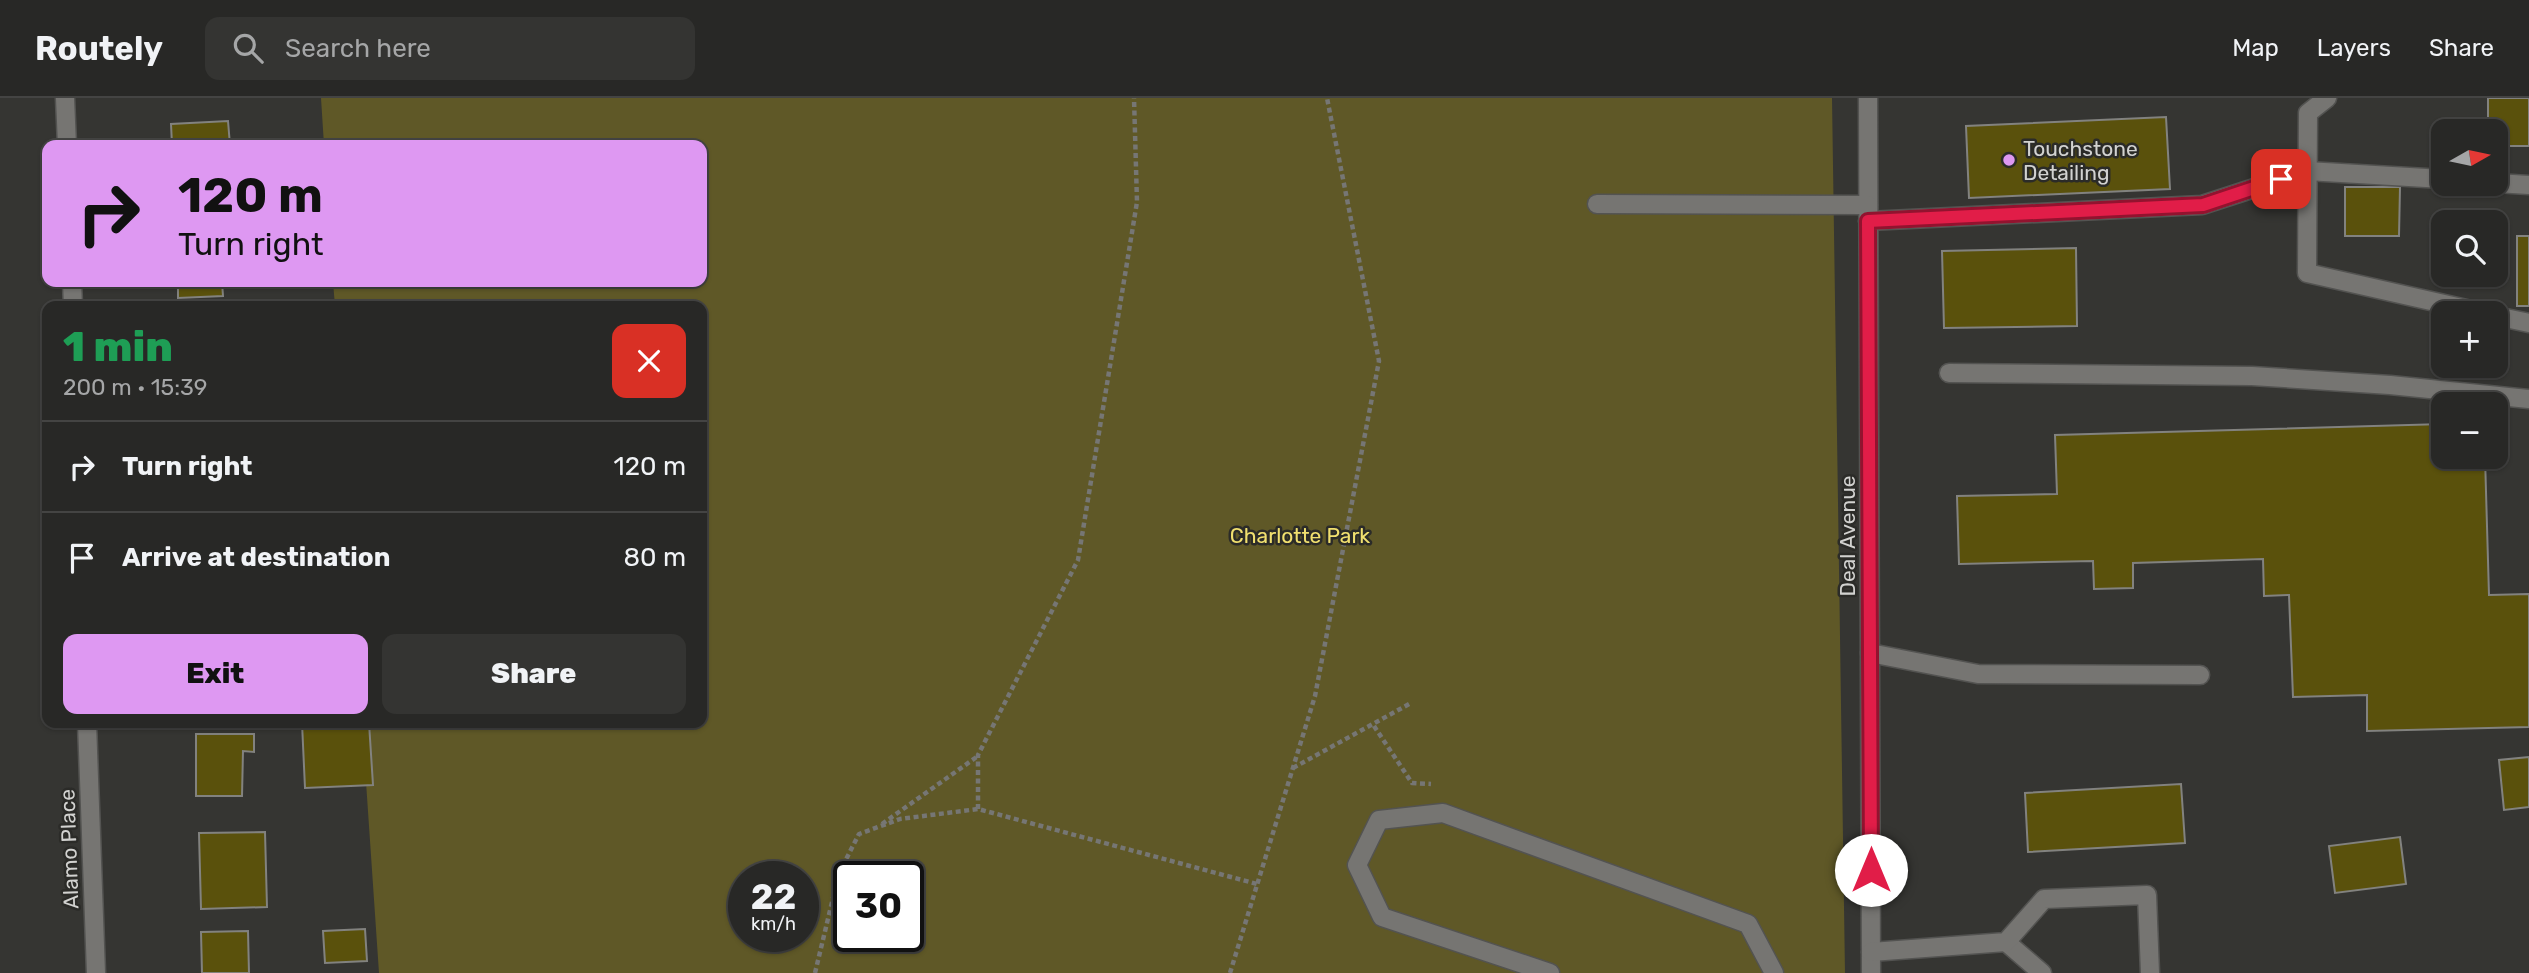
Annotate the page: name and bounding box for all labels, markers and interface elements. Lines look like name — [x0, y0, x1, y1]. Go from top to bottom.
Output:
search box — [205, 17, 695, 80]
text: Routely — [35, 29, 163, 68]
icon: search — [229, 29, 267, 67]
text: Search here — [285, 33, 431, 64]
text: Map — [2232, 34, 2279, 62]
text: Layers — [2317, 34, 2391, 62]
text: Share — [2429, 34, 2494, 62]
north arrow — [2431, 119, 2508, 196]
map controls — [2431, 119, 2508, 469]
place label: Touchstone Detailing — [2023, 136, 2138, 185]
pin — [2251, 149, 2311, 209]
marker: Touchstone Detailing — [2001, 152, 2017, 168]
icon: arrive — [2262, 160, 2300, 198]
text: 120 m — [178, 166, 323, 224]
icon: right — [63, 168, 154, 259]
button: search — [2431, 210, 2508, 287]
text: Turn right — [178, 225, 323, 263]
button: + — [2431, 301, 2508, 378]
text: 1 min — [63, 322, 173, 372]
button: close — [612, 324, 686, 398]
text: 200 m · 15:39 — [63, 373, 208, 401]
button: − — [2431, 392, 2508, 469]
icon: right — [63, 448, 101, 486]
text: Turn right — [122, 451, 252, 482]
text: 120 m — [614, 451, 686, 482]
street label: Deal Avenue — [1835, 475, 1860, 597]
park label: Charlotte Park — [1230, 523, 1370, 548]
icon: arrive — [63, 539, 101, 577]
text: Arrive at destination — [122, 542, 390, 573]
text: 80 m — [623, 542, 686, 573]
button: Exit — [63, 634, 368, 714]
button: Share — [382, 634, 686, 714]
street label: Alamo Place — [54, 789, 84, 909]
position arrow — [1834, 833, 1908, 907]
speed limit sign: 30 — [833, 861, 924, 952]
text: 22 — [751, 876, 796, 918]
text: km/h — [751, 913, 796, 935]

